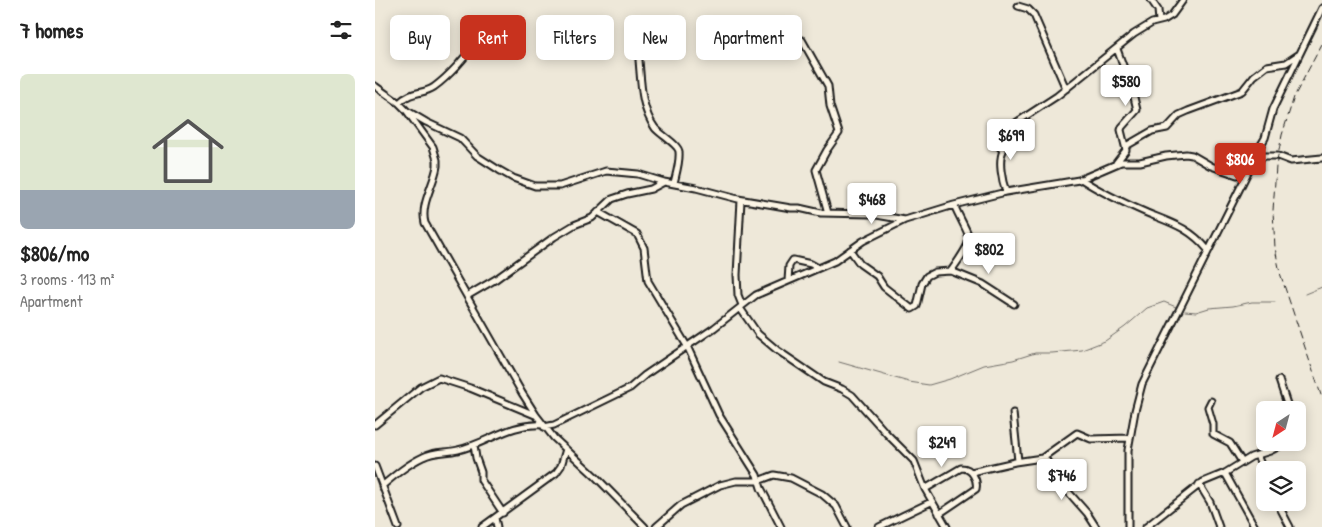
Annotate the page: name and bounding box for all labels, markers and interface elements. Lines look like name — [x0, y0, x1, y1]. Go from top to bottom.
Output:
chip: Buy — [390, 15, 450, 60]
chip: Rent — [460, 15, 526, 60]
chip: Filters — [536, 15, 614, 60]
chip: New — [624, 15, 686, 60]
chip: Apartment — [696, 15, 802, 60]
text: 7 homes — [20, 16, 83, 45]
icon: filters — [327, 16, 355, 44]
pin: $580 — [1096, 64, 1156, 107]
text: $580 — [1112, 70, 1140, 92]
icon: home — [143, 106, 233, 196]
pin: $699 — [981, 119, 1041, 161]
text: $699 — [998, 124, 1024, 146]
pin: $806 — [1210, 142, 1270, 185]
text: $806 — [1226, 148, 1254, 170]
pin: $468 — [842, 182, 902, 225]
text: $468 — [858, 188, 886, 210]
pin: $802 — [959, 232, 1019, 275]
text: $802 — [974, 238, 1004, 260]
text: $806/mo — [20, 239, 89, 268]
text: 3 rooms · 113 m² — [20, 268, 115, 290]
text: Apartment — [20, 290, 83, 312]
north arrow — [1256, 401, 1306, 451]
map controls — [1256, 401, 1306, 511]
pin: $249 — [912, 426, 972, 468]
text: $249 — [928, 431, 956, 453]
pin: $746 — [1032, 458, 1092, 501]
button: layers — [1256, 461, 1306, 511]
text: $746 — [1048, 464, 1076, 486]

